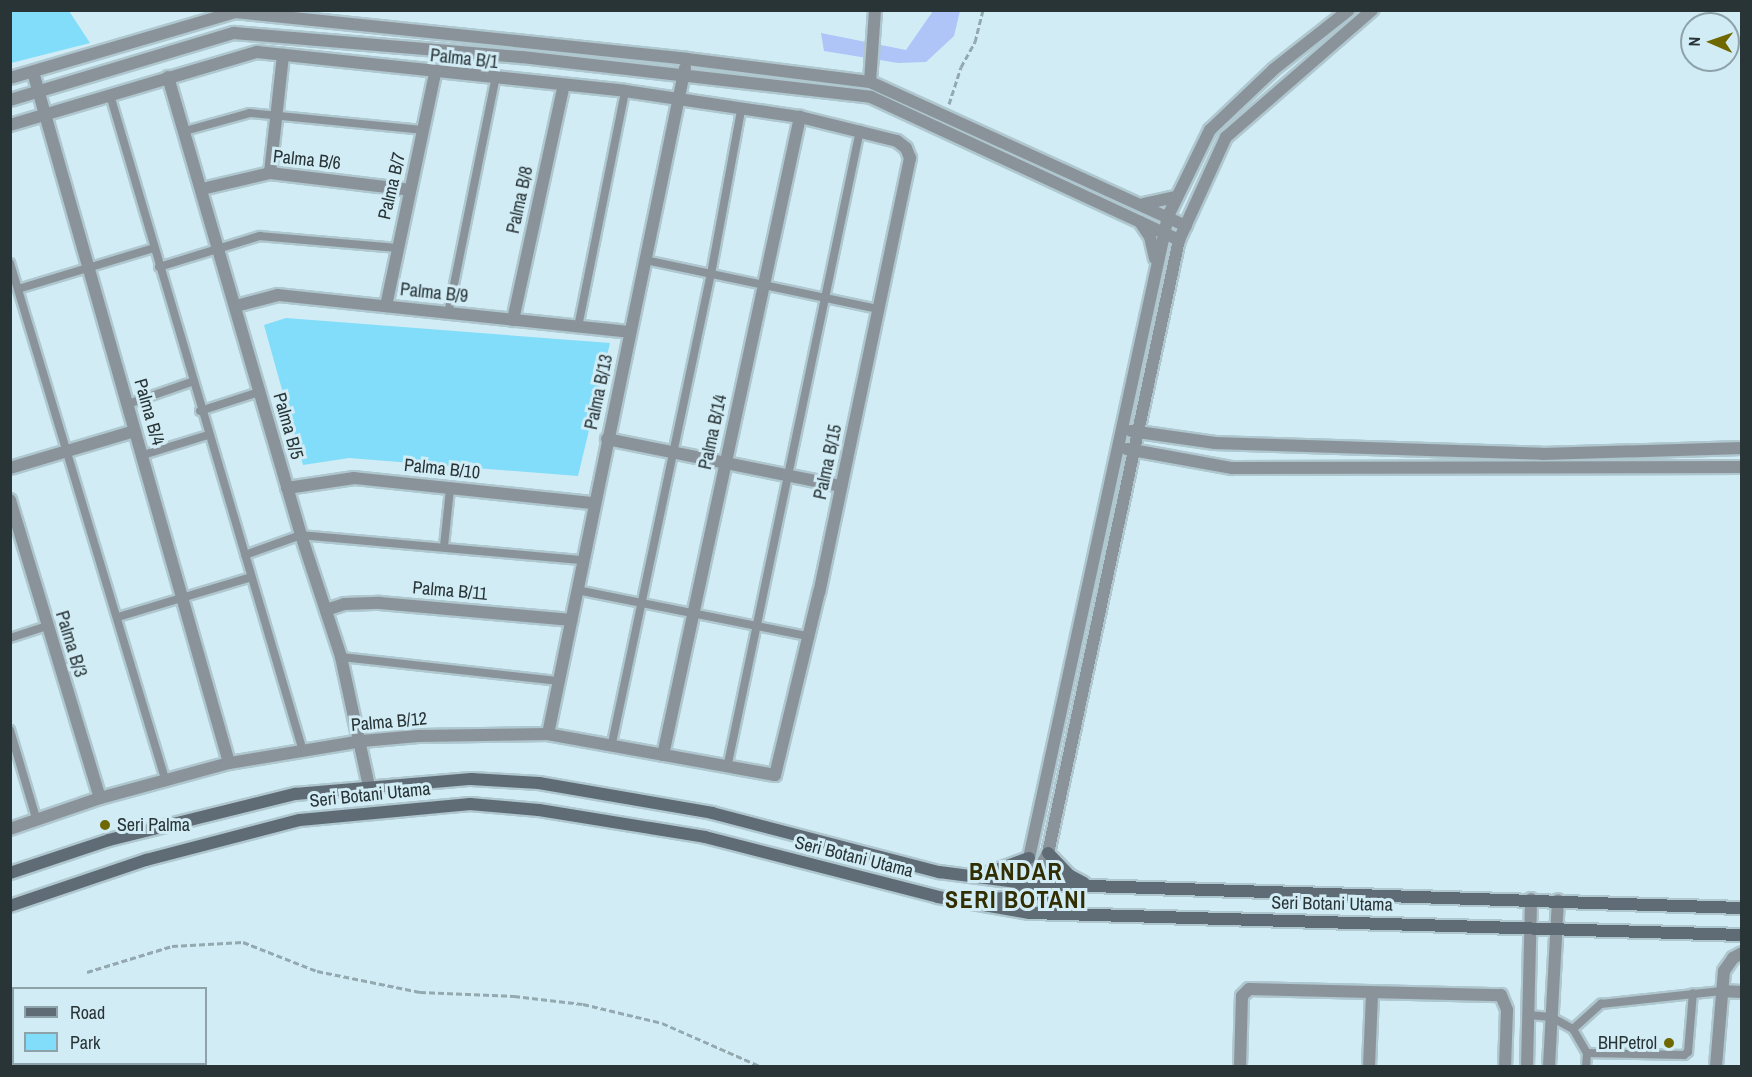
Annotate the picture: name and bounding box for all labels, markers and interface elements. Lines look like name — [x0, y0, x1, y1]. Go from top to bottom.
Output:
north arrow — [1680, 12, 1740, 72]
text: N — [1683, 36, 1705, 47]
street label: Palma B/1 — [429, 45, 499, 73]
street label: Palma B/6 — [272, 146, 342, 174]
street label: Palma B/7 — [374, 150, 410, 222]
street label: Palma B/8 — [502, 164, 538, 236]
street label: Palma B/9 — [399, 279, 469, 307]
street label: Palma B/13 — [581, 352, 617, 432]
street label: Palma B/4 — [129, 376, 169, 448]
street label: Palma B/5 — [268, 390, 308, 462]
street label: Palma B/14 — [695, 392, 731, 472]
street label: Palma B/15 — [810, 422, 846, 502]
street label: Palma B/10 — [403, 454, 481, 484]
street label: Palma B/11 — [412, 577, 488, 605]
street label: Palma B/3 — [51, 608, 91, 680]
street label: Palma B/12 — [350, 708, 428, 736]
street label: Seri Botani Utama — [308, 778, 432, 812]
place label: Seri Palma — [117, 814, 190, 836]
marker: Seri Palma — [98, 818, 112, 832]
street label: Seri Botani Utama — [792, 832, 916, 882]
district label: BANDAR SERI BOTANI — [945, 858, 1087, 914]
street label: Seri Botani Utama — [1271, 892, 1393, 916]
legend — [12, 987, 207, 1065]
text: Road — [70, 1000, 105, 1025]
text: Park — [70, 1030, 100, 1055]
place label: BHPetrol — [1598, 1032, 1657, 1054]
marker: BHPetrol — [1662, 1036, 1676, 1050]

